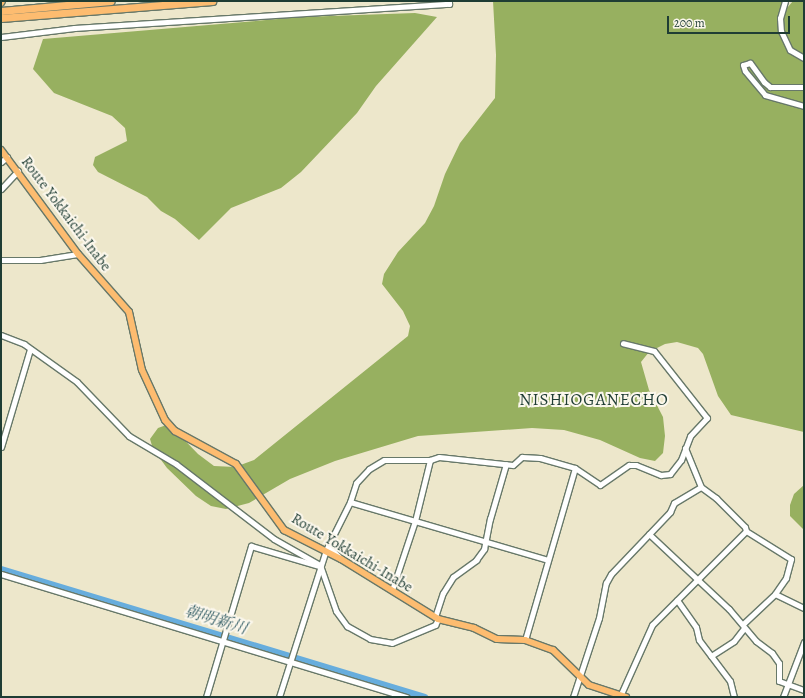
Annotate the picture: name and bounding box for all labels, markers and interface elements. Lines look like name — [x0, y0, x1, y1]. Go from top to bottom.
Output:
scale bar — [669, 8, 792, 34]
text: 200 m — [674, 15, 705, 31]
street label: Route Yokkaichi-Inabe — [17, 153, 115, 275]
district label: NISHIOGANECHO — [519, 390, 669, 410]
street label: Route Yokkaichi-Inabe — [288, 510, 416, 596]
water label: 朝明新川 — [183, 601, 249, 639]

